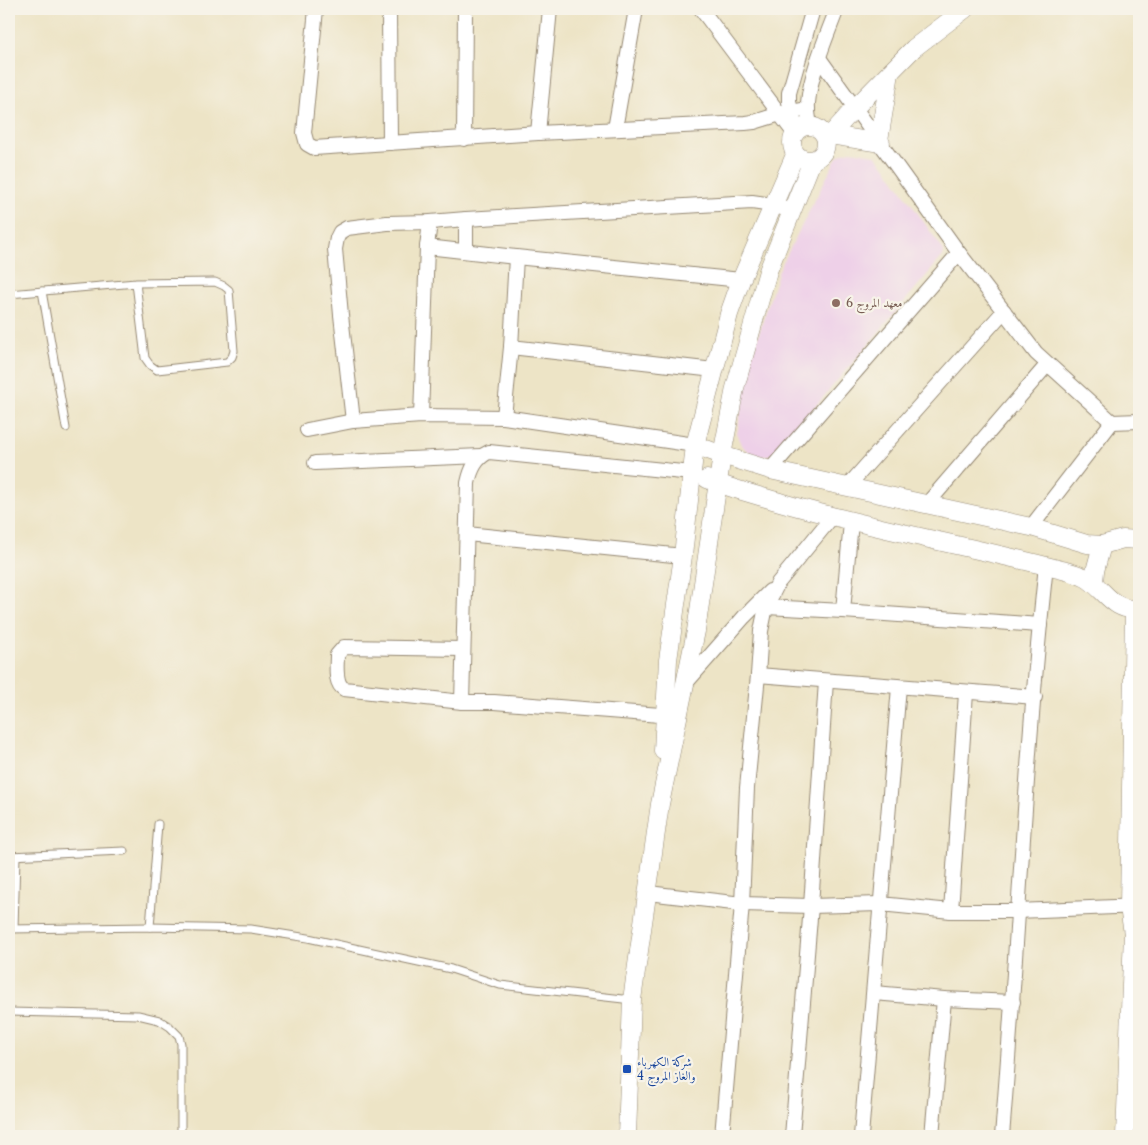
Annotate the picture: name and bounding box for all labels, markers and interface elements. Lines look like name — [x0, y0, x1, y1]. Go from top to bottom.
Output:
place label: معهد المروج 6 — [846, 295, 903, 314]
marker: معهد المروج 6 — [830, 297, 842, 309]
place label: شركة الكهرباء والغاز المروج 4 — [637, 1054, 696, 1087]
marker: شركة الكهرباء والغاز المروج 4 — [621, 1063, 633, 1075]

